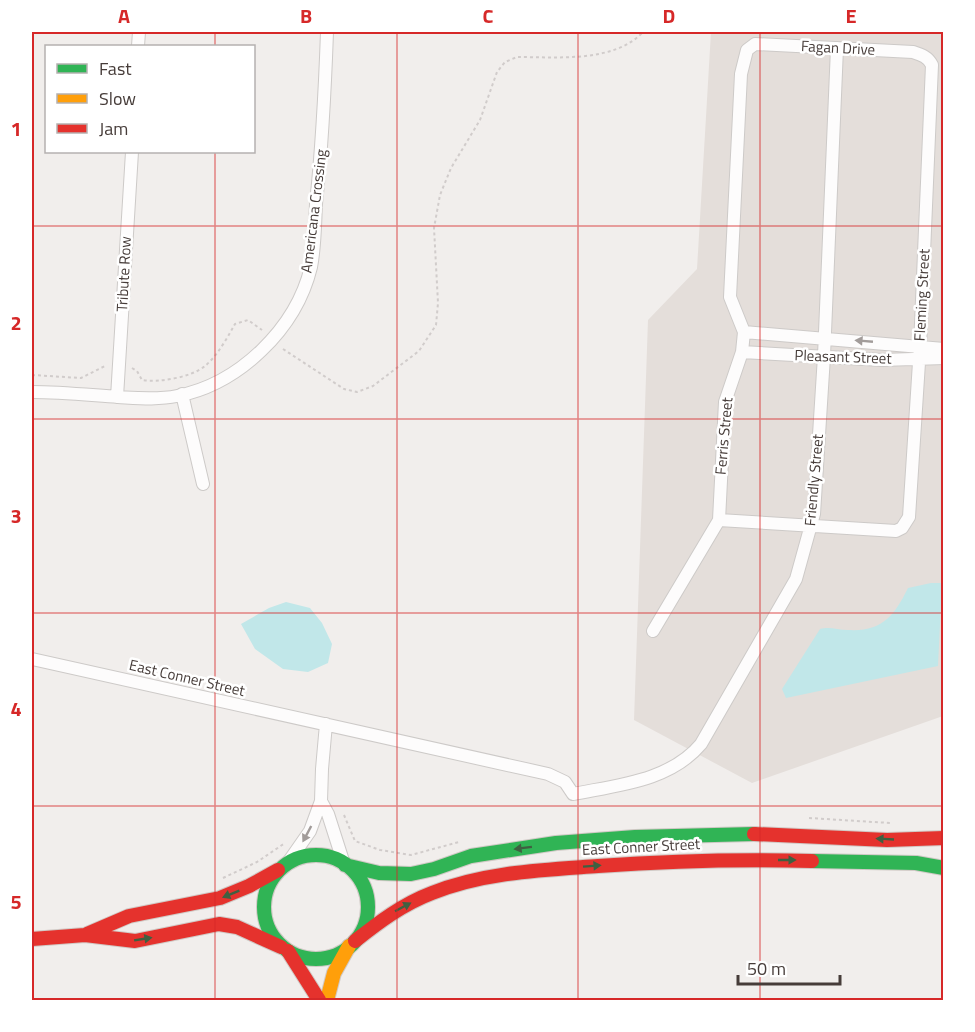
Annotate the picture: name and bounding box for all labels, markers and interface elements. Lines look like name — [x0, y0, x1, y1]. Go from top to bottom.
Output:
text: A — [118, 0, 130, 31]
text: B — [300, 0, 312, 31]
text: C — [483, 0, 494, 31]
text: D — [663, 0, 675, 31]
text: E — [845, 0, 857, 31]
street label: Fagan Drive — [800, 34, 876, 61]
legend — [45, 45, 255, 153]
text: Fast — [99, 55, 132, 82]
text: Slow — [99, 85, 136, 112]
text: 1 — [10, 113, 22, 144]
text: Jam — [99, 115, 128, 142]
street label: Americana Crossing — [295, 147, 333, 274]
street label: Tribute Row — [110, 236, 137, 312]
street label: Fleming Street — [908, 247, 935, 342]
text: 2 — [10, 307, 22, 338]
one-way arrow — [855, 337, 874, 346]
street label: Pleasant Street — [794, 343, 893, 370]
street label: Ferris Street — [709, 395, 738, 476]
street label: Friendly Street — [798, 432, 829, 527]
text: 3 — [10, 500, 22, 531]
street label: East Conner Street — [127, 653, 248, 702]
text: 4 — [10, 693, 22, 724]
one-way arrow — [302, 826, 312, 843]
street label: East Conner Street — [581, 832, 701, 861]
one-way arrow — [876, 834, 895, 844]
one-way arrow — [513, 843, 532, 853]
one-way arrow — [777, 855, 796, 865]
one-way arrow — [582, 861, 601, 871]
text: 5 — [10, 886, 22, 917]
one-way arrow — [222, 889, 240, 899]
one-way arrow — [395, 902, 412, 912]
one-way arrow — [134, 934, 153, 943]
scale bar — [738, 948, 840, 986]
text: 50 m — [747, 955, 786, 982]

